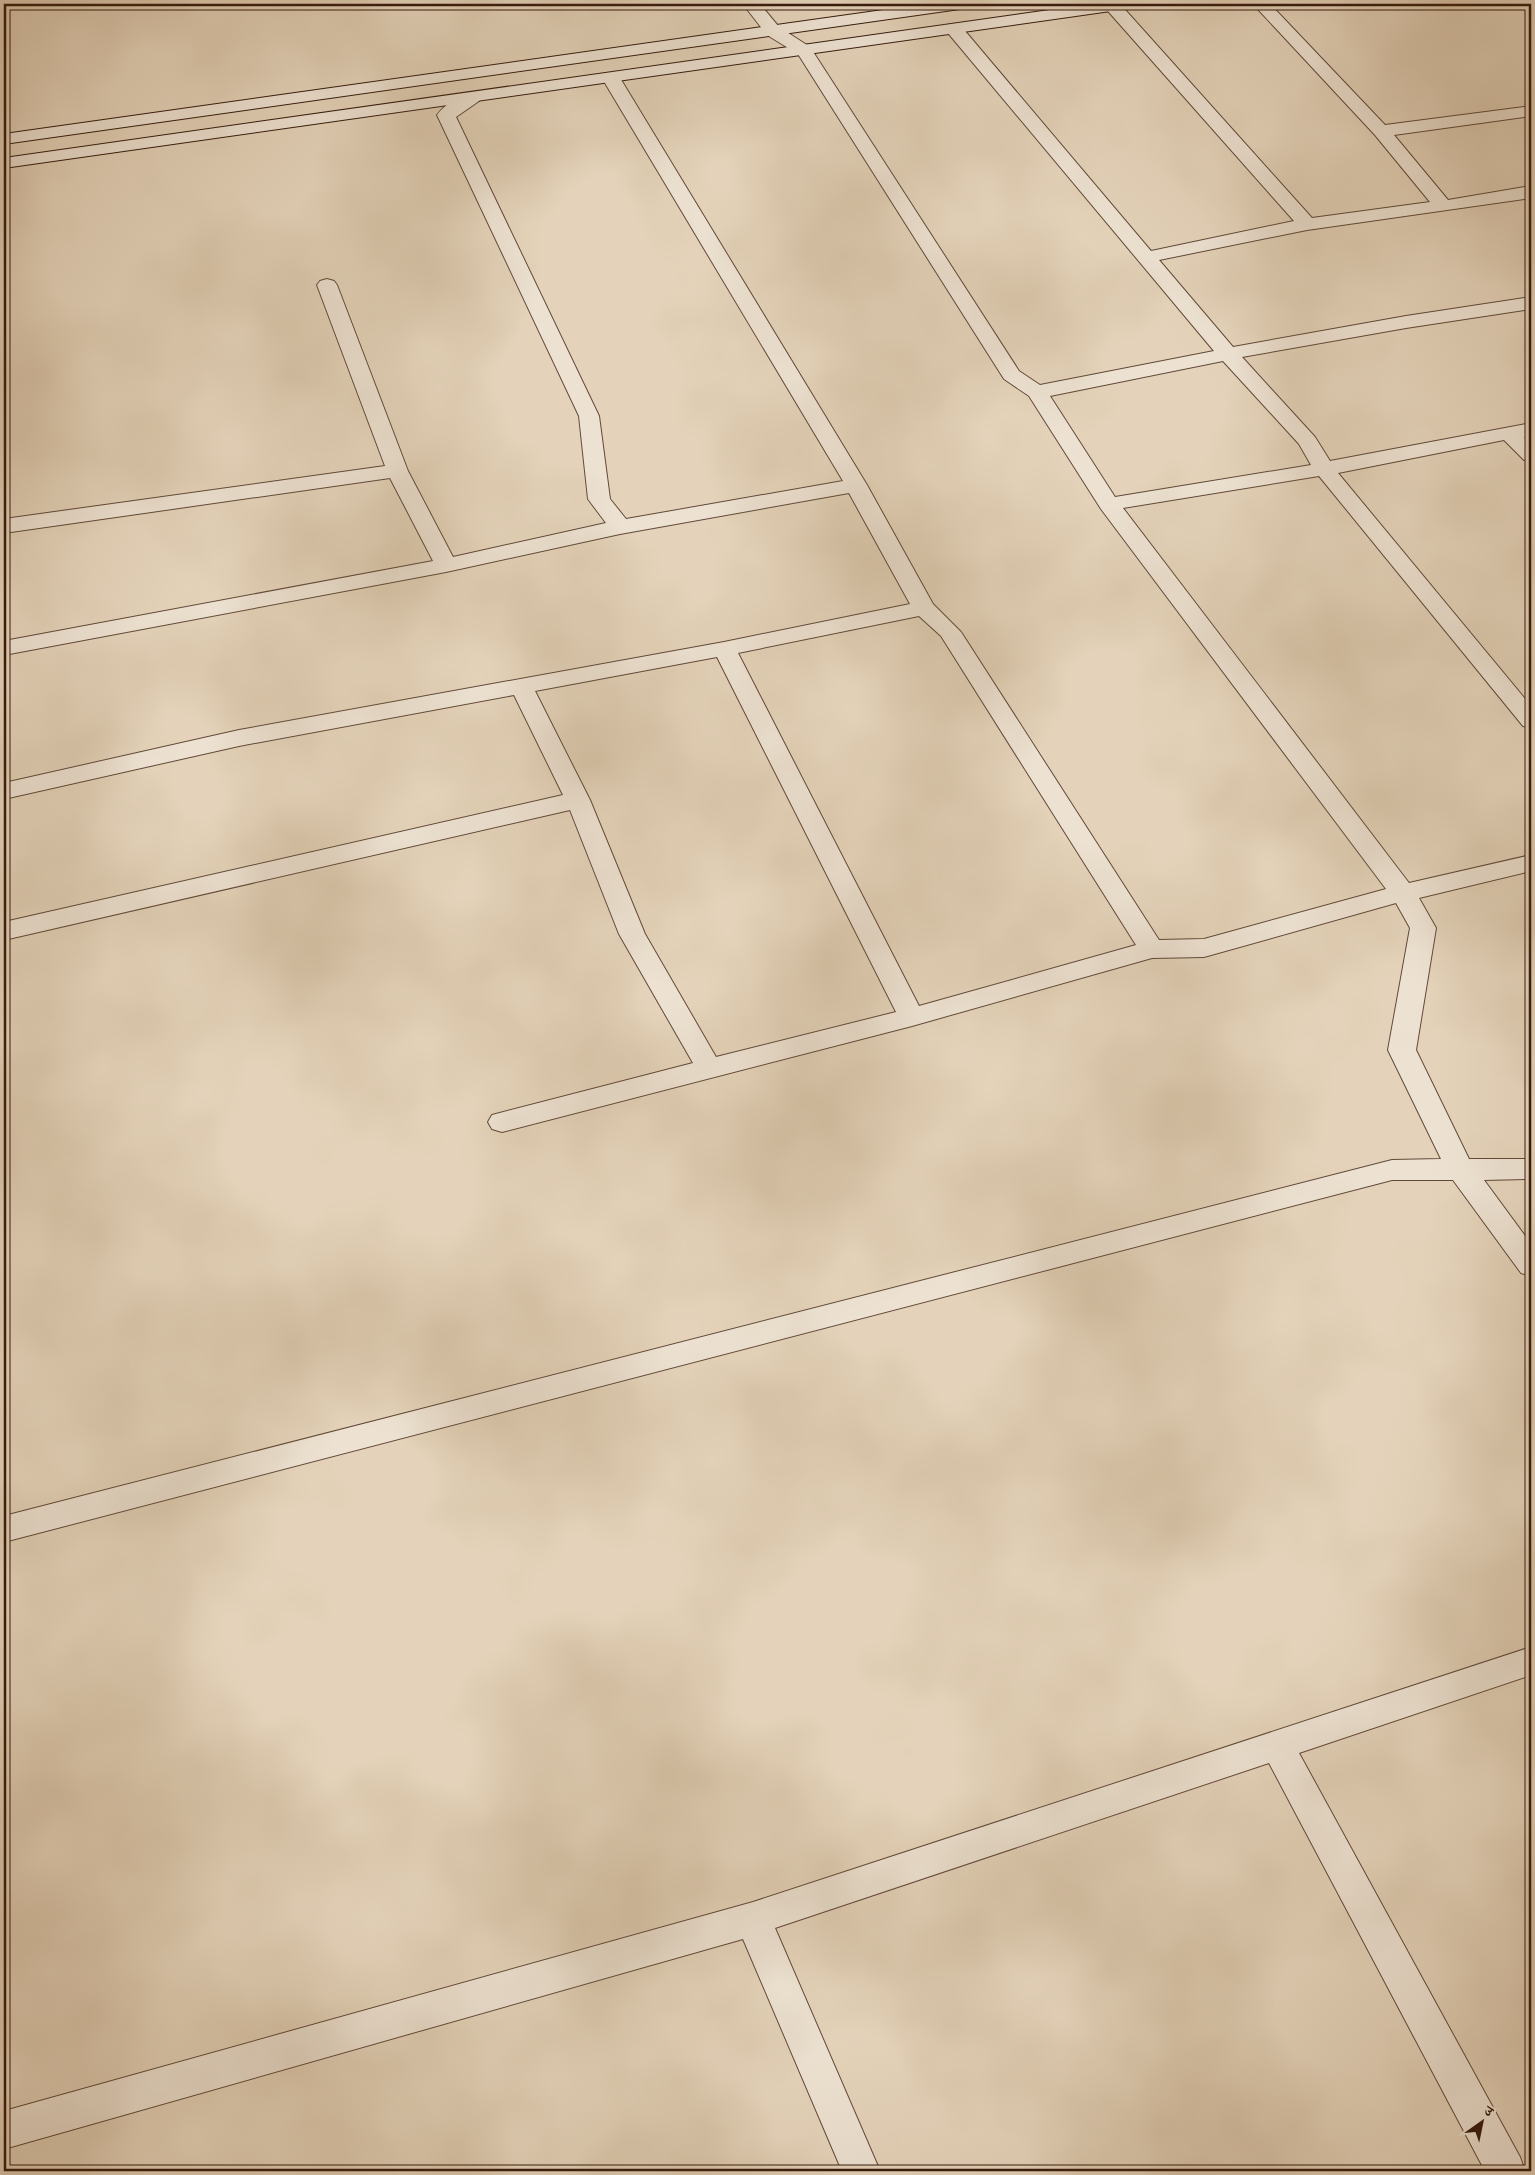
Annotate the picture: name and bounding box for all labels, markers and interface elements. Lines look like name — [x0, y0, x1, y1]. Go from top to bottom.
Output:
north arrow — [1458, 2098, 1508, 2148]
text: उ — [1480, 2101, 1498, 2122]

